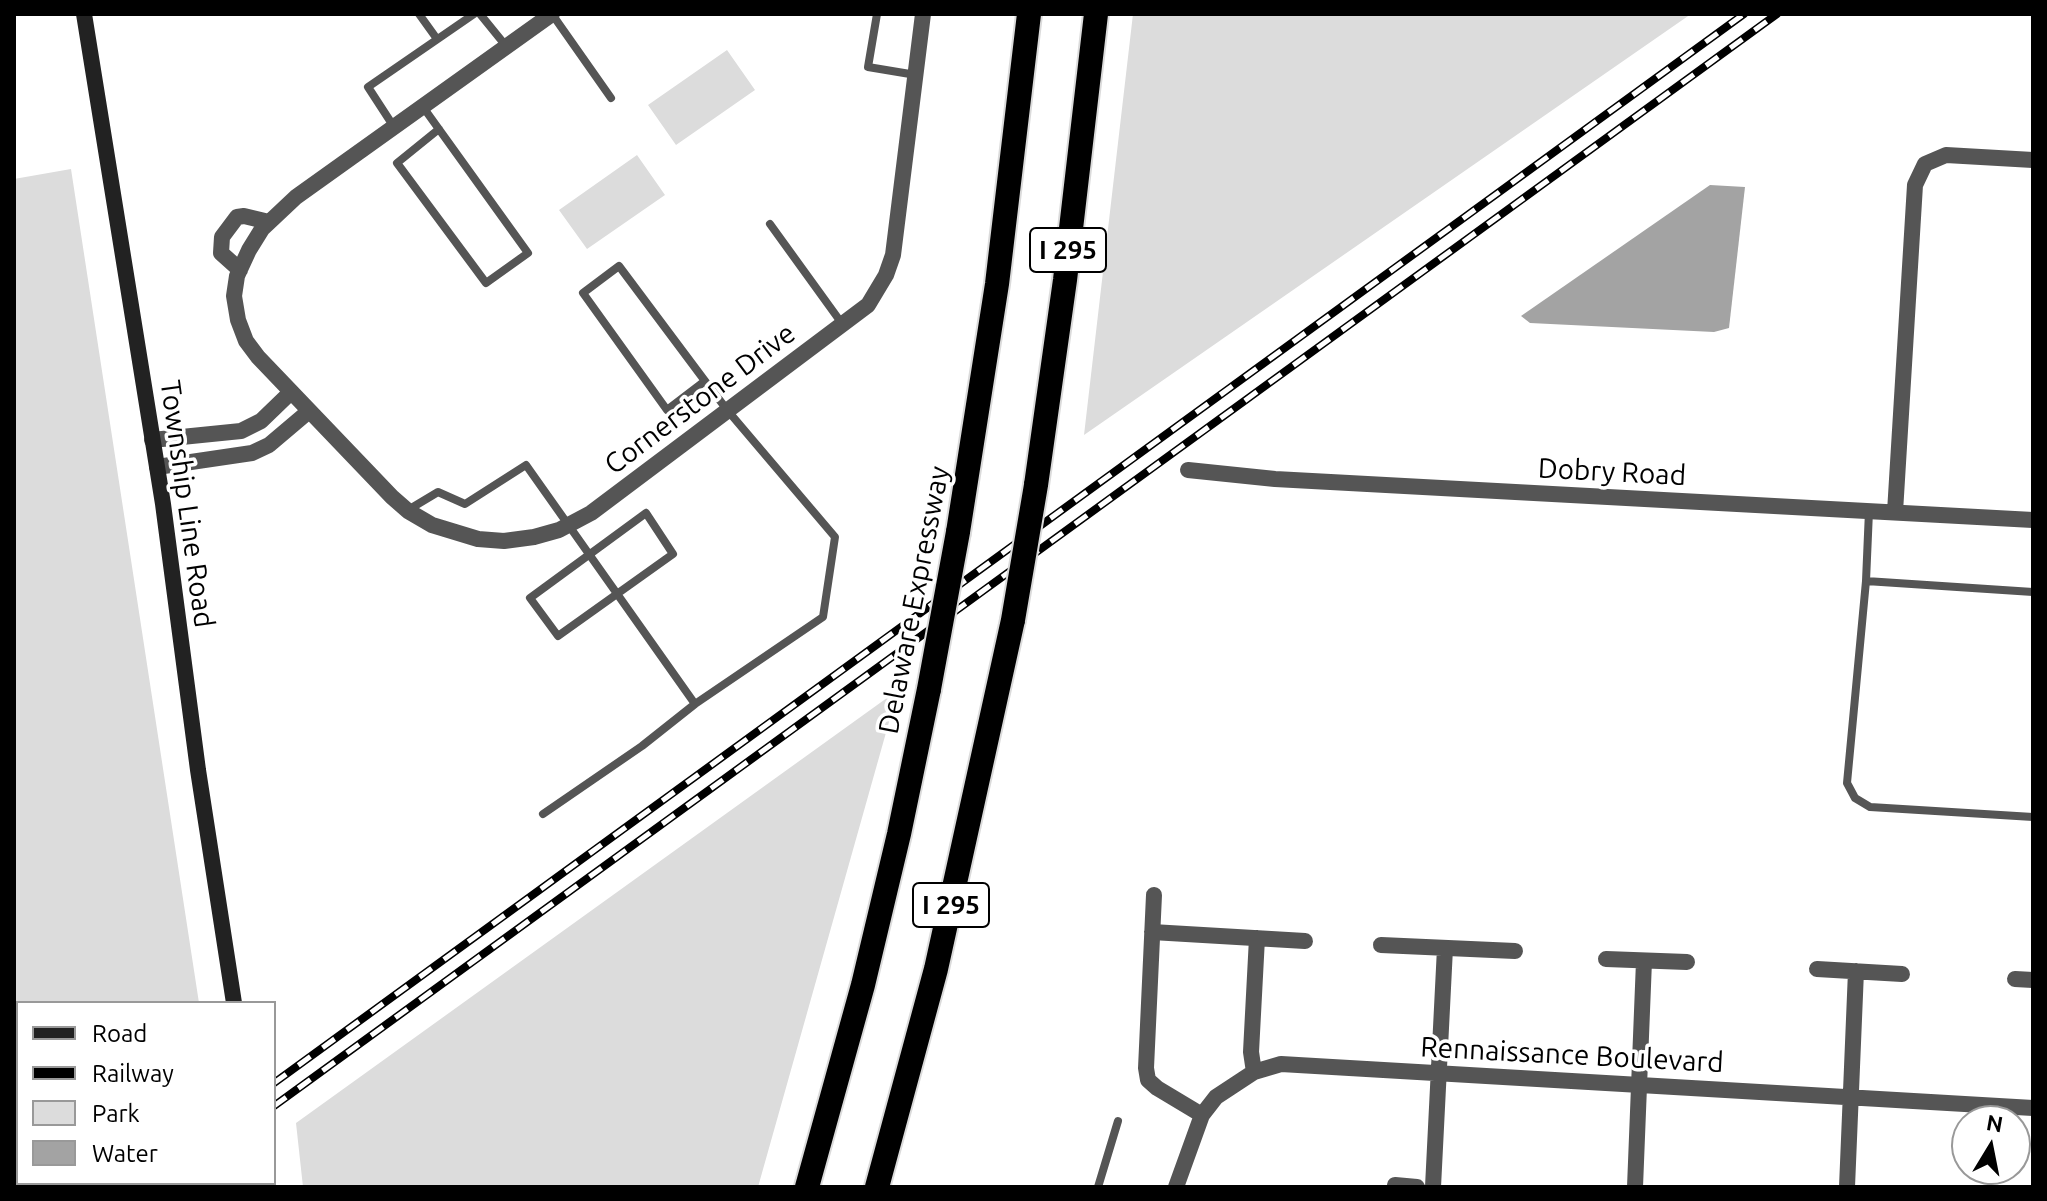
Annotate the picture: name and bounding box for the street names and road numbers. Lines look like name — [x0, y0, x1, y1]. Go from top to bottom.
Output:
road number: I 295 — [1030, 228, 1106, 272]
street label: Cornerstone Drive — [598, 316, 802, 482]
street label: Township Line Road — [153, 378, 221, 630]
street label: Dobry Road — [1537, 451, 1687, 493]
street label: Delaware Expressway — [872, 463, 956, 737]
road number: I 295 — [913, 883, 989, 927]
street label: Rennaissance Boulevard — [1420, 1030, 1724, 1080]

